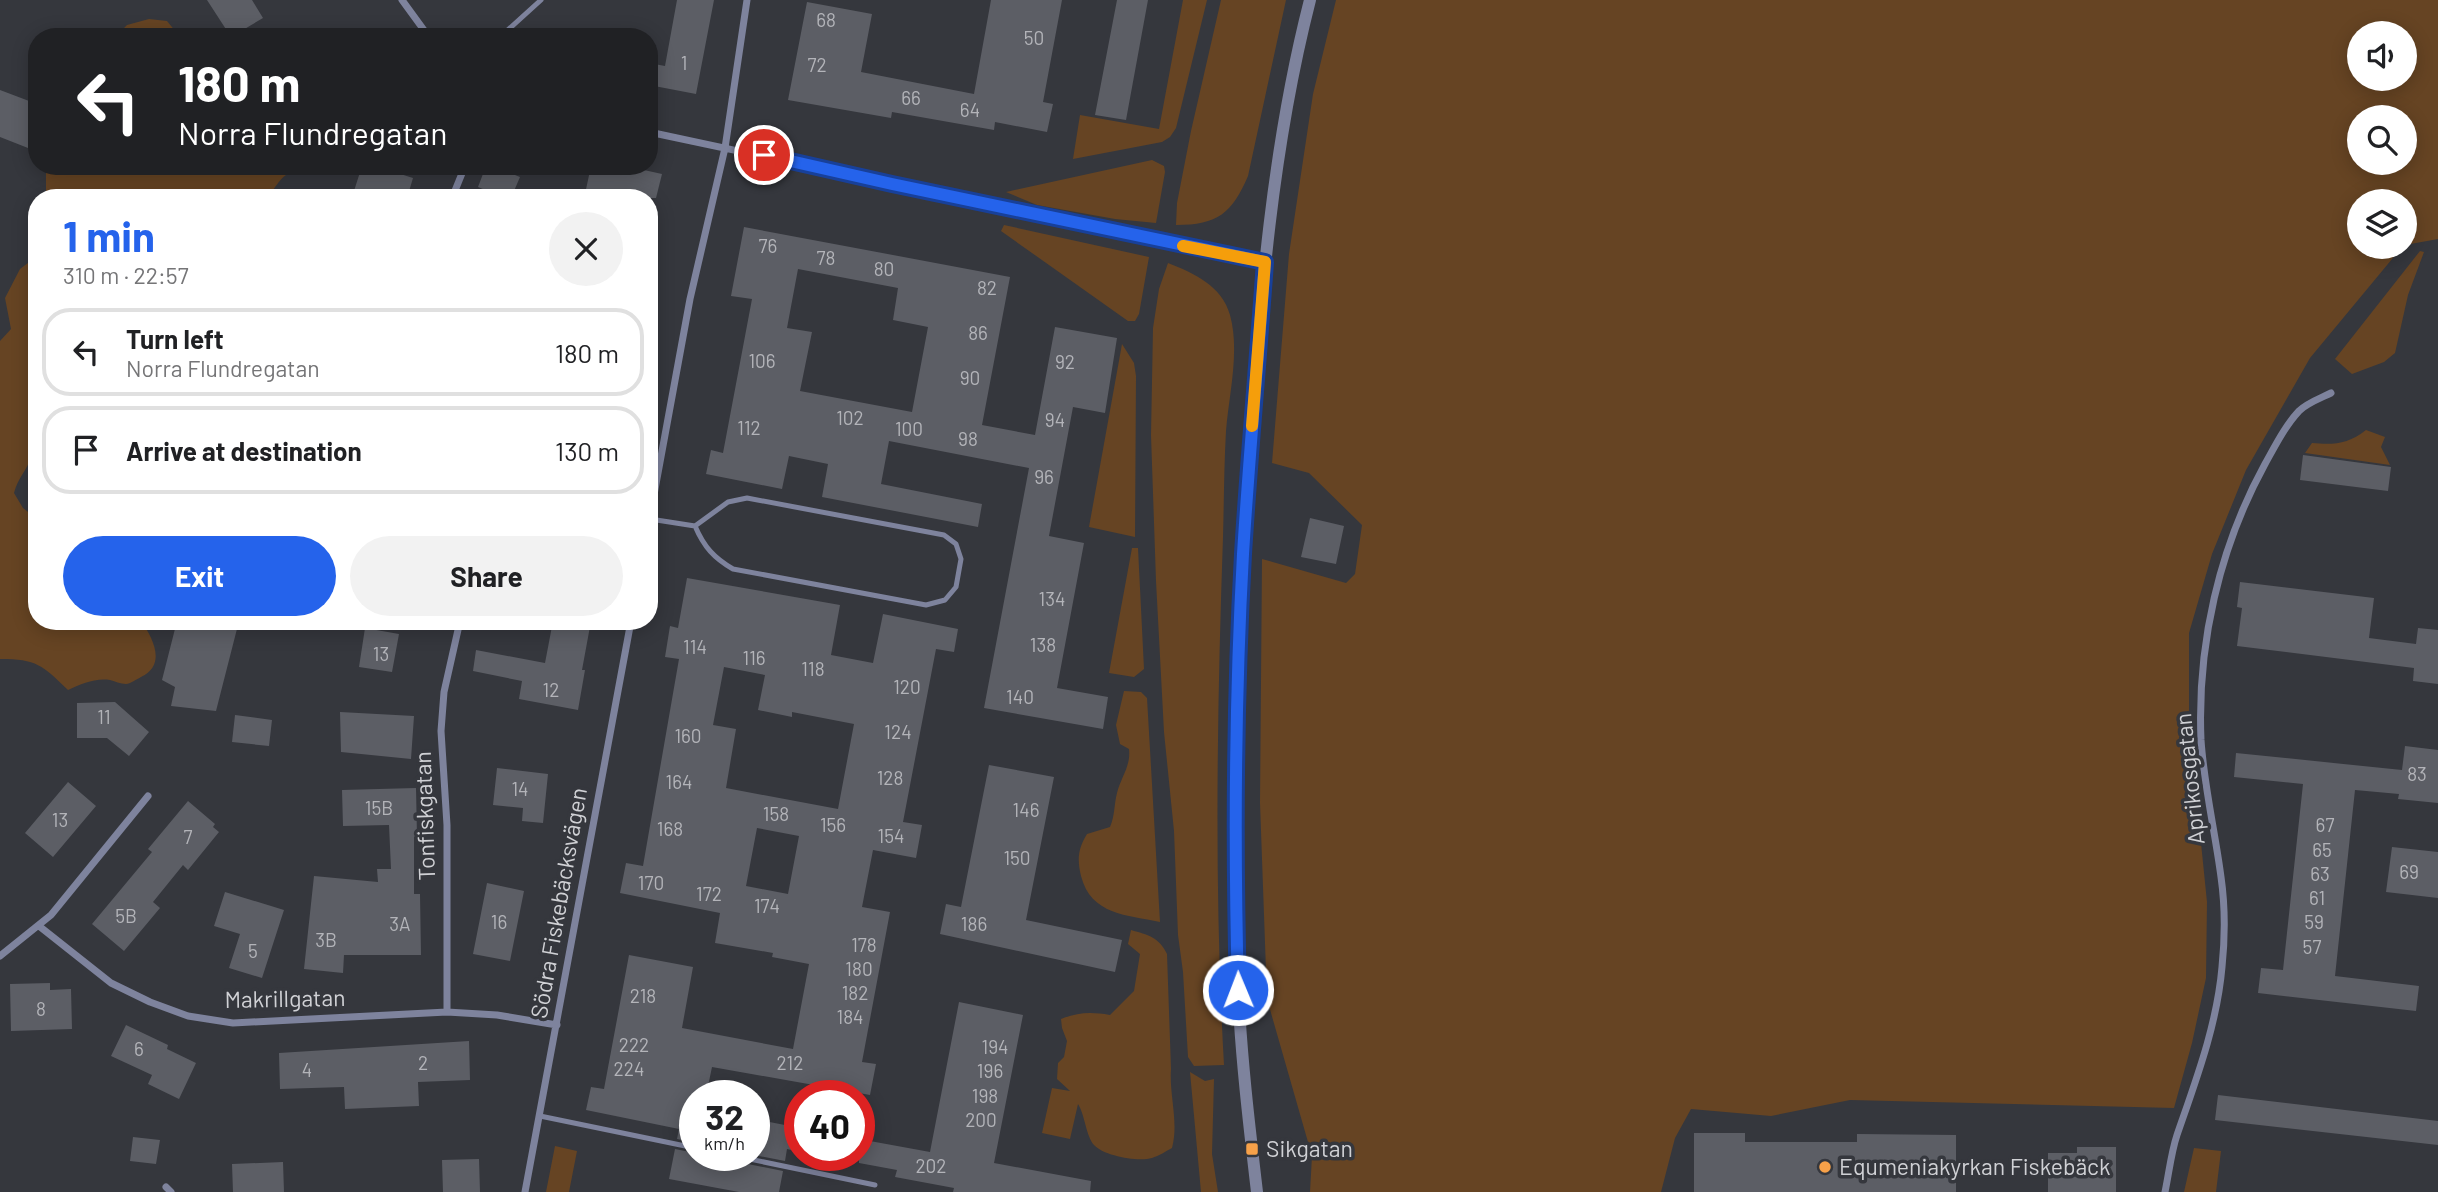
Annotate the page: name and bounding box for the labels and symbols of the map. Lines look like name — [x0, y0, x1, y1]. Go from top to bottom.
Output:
house number: 68 — [816, 8, 836, 31]
house number: 50 — [1024, 26, 1044, 49]
house number: 1 — [681, 51, 687, 74]
house number: 72 — [807, 53, 827, 76]
house number: 66 — [901, 86, 921, 109]
house number: 64 — [960, 98, 980, 121]
pin — [734, 125, 794, 185]
house number: 76 — [759, 234, 777, 257]
house number: 78 — [817, 246, 835, 269]
house number: 80 — [874, 257, 894, 280]
house number: 82 — [977, 276, 997, 299]
house number: 86 — [968, 321, 988, 344]
house number: 106 — [748, 349, 776, 372]
house number: 92 — [1055, 350, 1075, 373]
house number: 90 — [960, 366, 980, 389]
house number: 102 — [836, 406, 864, 429]
house number: 94 — [1045, 408, 1065, 431]
house number: 112 — [737, 416, 761, 439]
house number: 100 — [895, 417, 923, 440]
house number: 98 — [958, 427, 978, 450]
house number: 96 — [1034, 465, 1054, 488]
house number: 134 — [1039, 587, 1065, 610]
house number: 138 — [1030, 633, 1056, 656]
house number: 114 — [683, 635, 707, 658]
house number: 13 — [373, 642, 389, 665]
house number: 116 — [742, 646, 766, 669]
house number: 118 — [801, 657, 825, 680]
house number: 120 — [893, 675, 921, 698]
house number: 12 — [543, 678, 559, 701]
house number: 140 — [1006, 685, 1034, 708]
house number: 11 — [97, 705, 111, 728]
street label: Aprikosgatan — [2168, 712, 2210, 846]
house number: 124 — [884, 720, 912, 743]
house number: 160 — [674, 724, 702, 747]
street label: Tonfiskgatan — [408, 751, 440, 881]
house number: 83 — [2407, 762, 2427, 785]
house number: 128 — [877, 766, 903, 789]
house number: 164 — [666, 770, 692, 793]
house number: 14 — [511, 777, 529, 800]
street label: Södra Fiskebäcksvägen — [524, 785, 592, 1020]
house number: 15B — [365, 796, 393, 819]
house number: 146 — [1013, 798, 1039, 821]
house number: 158 — [763, 802, 789, 825]
house number: 13 — [52, 808, 68, 831]
house number: 156 — [820, 813, 846, 836]
house number: 67 — [2316, 813, 2334, 836]
house number: 168 — [657, 817, 683, 840]
house number: 154 — [878, 824, 904, 847]
house number: 7 — [184, 825, 193, 848]
house number: 65 — [2312, 838, 2332, 861]
house number: 150 — [1003, 846, 1031, 869]
house number: 69 — [2399, 860, 2419, 883]
house number: 63 — [2310, 862, 2330, 885]
house number: 170 — [638, 871, 664, 894]
house number: 172 — [696, 882, 722, 905]
house number: 61 — [2309, 886, 2325, 909]
house number: 174 — [754, 894, 780, 917]
house number: 5B — [115, 904, 137, 927]
house number: 16 — [491, 910, 507, 933]
house number: 59 — [2304, 910, 2324, 933]
house number: 3A — [389, 912, 411, 935]
house number: 186 — [961, 912, 987, 935]
house number: 3B — [315, 928, 337, 951]
house number: 178 — [851, 933, 877, 956]
house number: 57 — [2303, 935, 2321, 958]
house number: 5 — [248, 939, 258, 962]
position arrow — [1201, 953, 1275, 1027]
house number: 180 — [845, 957, 873, 980]
house number: 182 — [842, 981, 868, 1004]
street label: Makrillgatan — [224, 983, 346, 1013]
house number: 218 — [630, 984, 656, 1007]
house number: 8 — [36, 997, 46, 1020]
house number: 184 — [836, 1005, 864, 1028]
house number: 222 — [619, 1033, 649, 1056]
house number: 194 — [981, 1035, 1009, 1058]
house number: 6 — [134, 1037, 144, 1060]
house number: 2 — [418, 1051, 428, 1074]
house number: 212 — [777, 1051, 803, 1074]
house number: 224 — [614, 1057, 644, 1080]
house number: 4 — [302, 1058, 312, 1081]
house number: 196 — [977, 1059, 1003, 1082]
speed limit sign: 40 — [784, 1080, 875, 1171]
house number: 198 — [972, 1084, 998, 1107]
house number: 200 — [965, 1108, 997, 1131]
place label: Sikgatan — [1266, 1134, 1353, 1162]
marker: Sikgatan — [1244, 1141, 1260, 1157]
place label: Equmeniakyrkan Fiskebäck — [1839, 1152, 2111, 1180]
house number: 202 — [915, 1154, 947, 1177]
marker: Equmeniakyrkan Fiskebäck — [1817, 1159, 1833, 1175]

